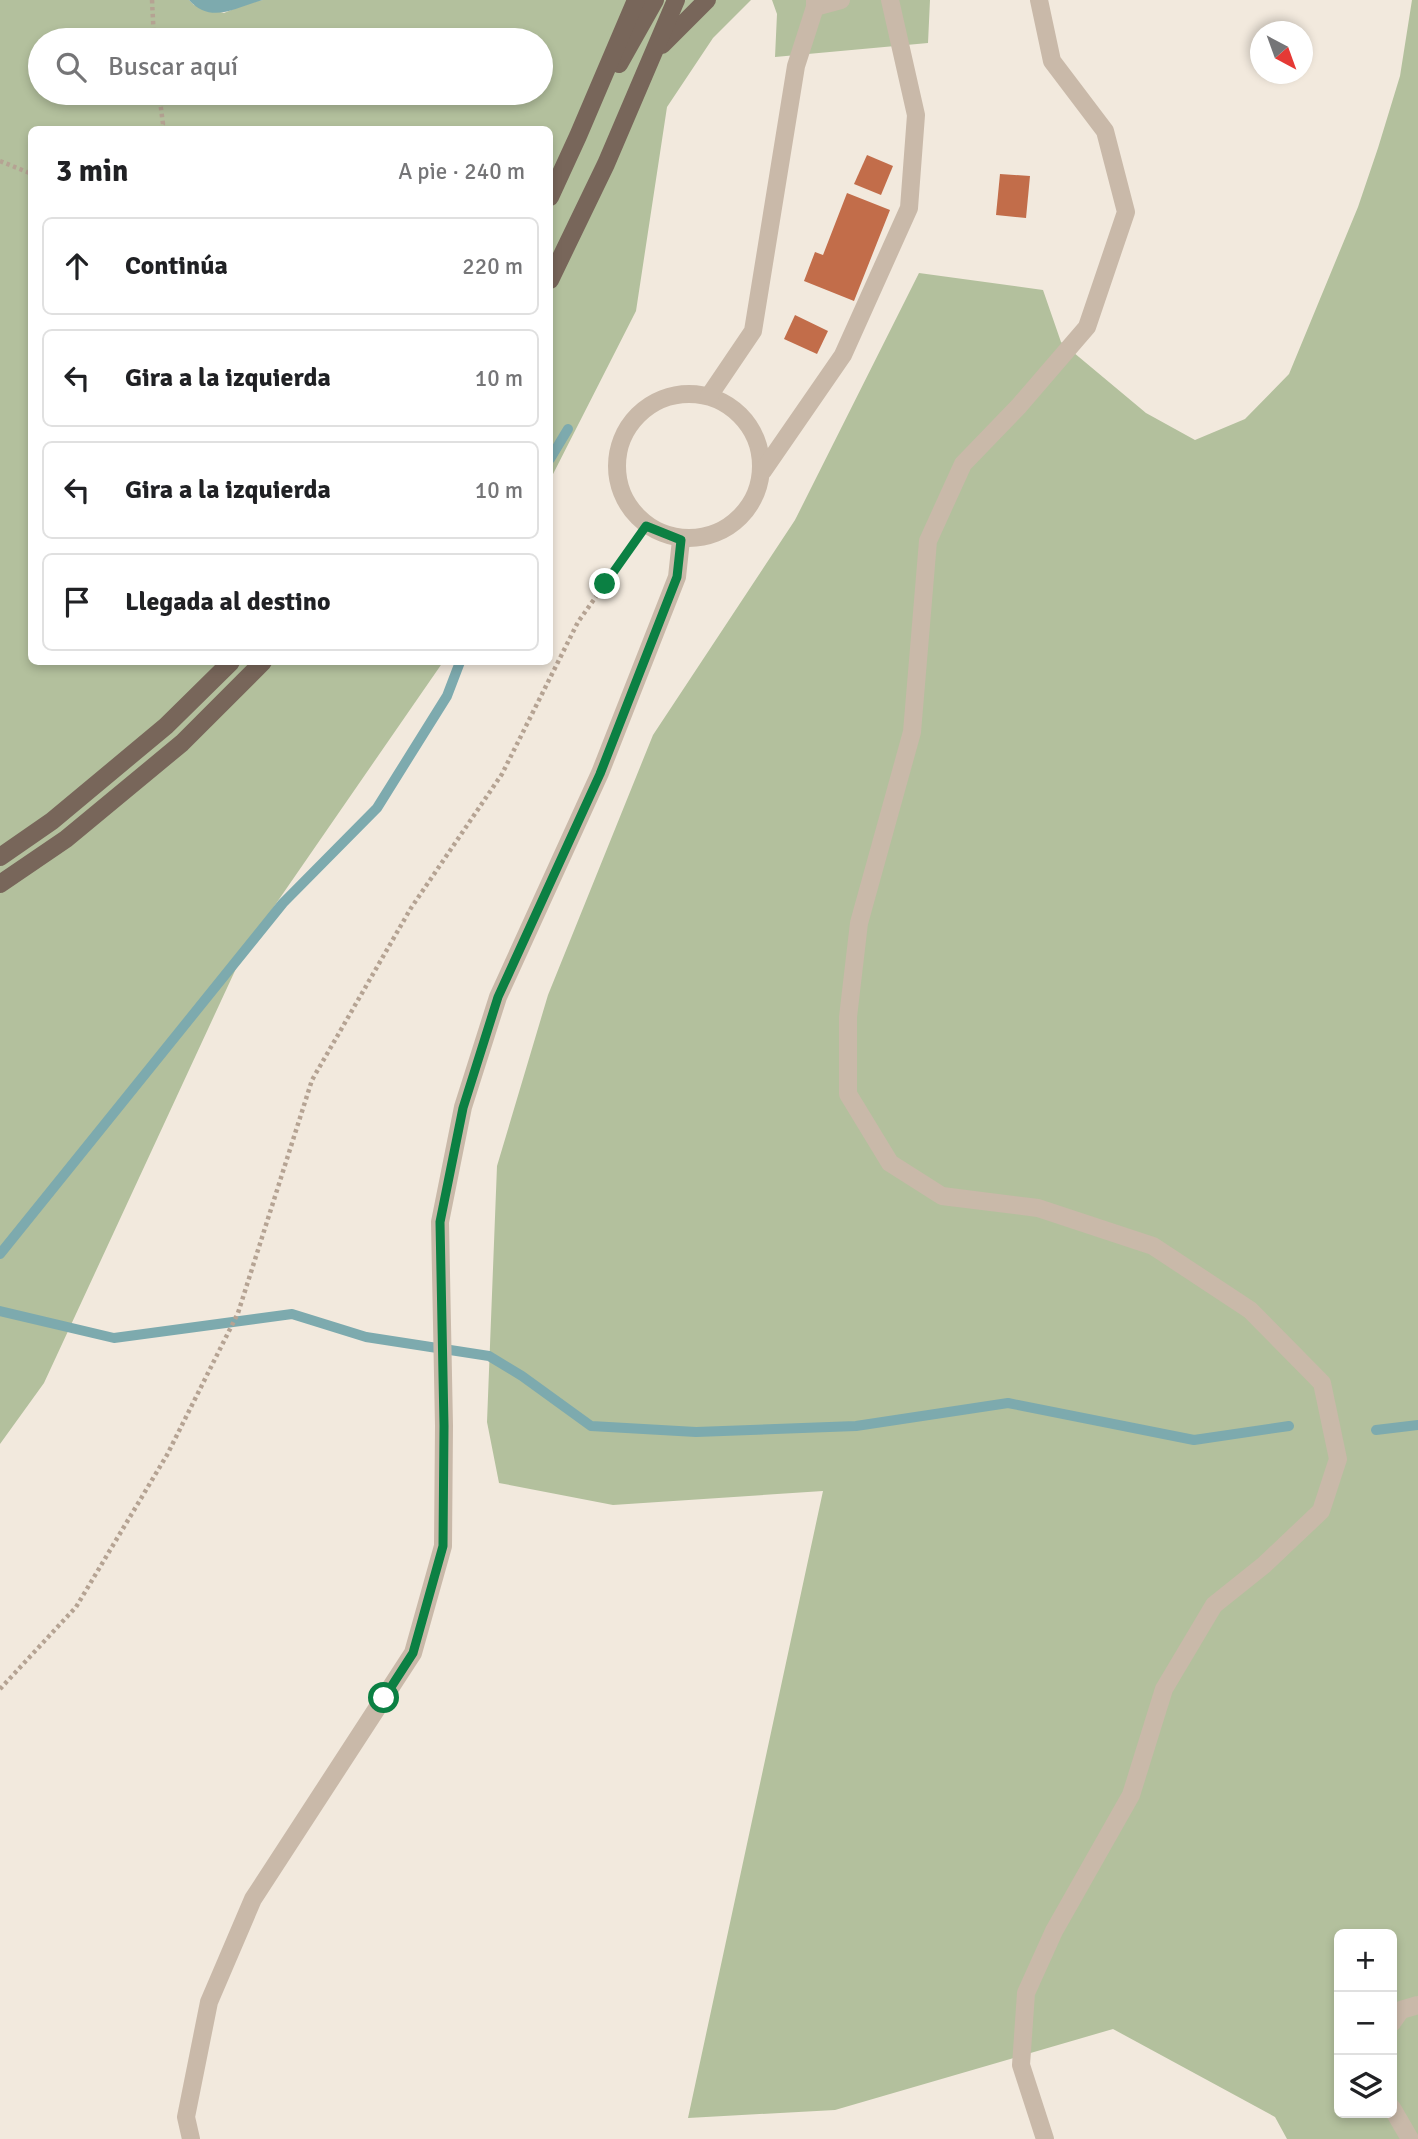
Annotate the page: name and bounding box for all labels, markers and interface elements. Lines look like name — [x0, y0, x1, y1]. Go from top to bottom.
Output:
north arrow — [1250, 21, 1313, 84]
search box — [28, 28, 553, 105]
icon: search — [52, 48, 90, 86]
text: Buscar aquí — [108, 51, 238, 83]
text: 3 min — [56, 153, 128, 190]
text: A pie · 240 m — [398, 157, 525, 186]
icon: ahead — [58, 247, 96, 285]
text: Continúa — [125, 250, 228, 282]
text: 220 m — [462, 252, 523, 281]
icon: left — [58, 359, 96, 397]
text: Gira a la izquierda — [125, 362, 331, 394]
text: 10 m — [475, 364, 523, 393]
icon: left — [58, 471, 96, 509]
text: Gira a la izquierda — [125, 474, 331, 506]
text: 10 m — [475, 476, 523, 505]
route end — [589, 568, 620, 599]
icon: arrive — [58, 583, 96, 621]
text: Llegada al destino — [125, 586, 331, 618]
route start — [368, 1682, 399, 1713]
map controls — [1334, 1929, 1397, 2118]
button: + — [1334, 1929, 1397, 1992]
button: − — [1334, 1992, 1397, 2055]
button: layers — [1334, 2055, 1397, 2118]

